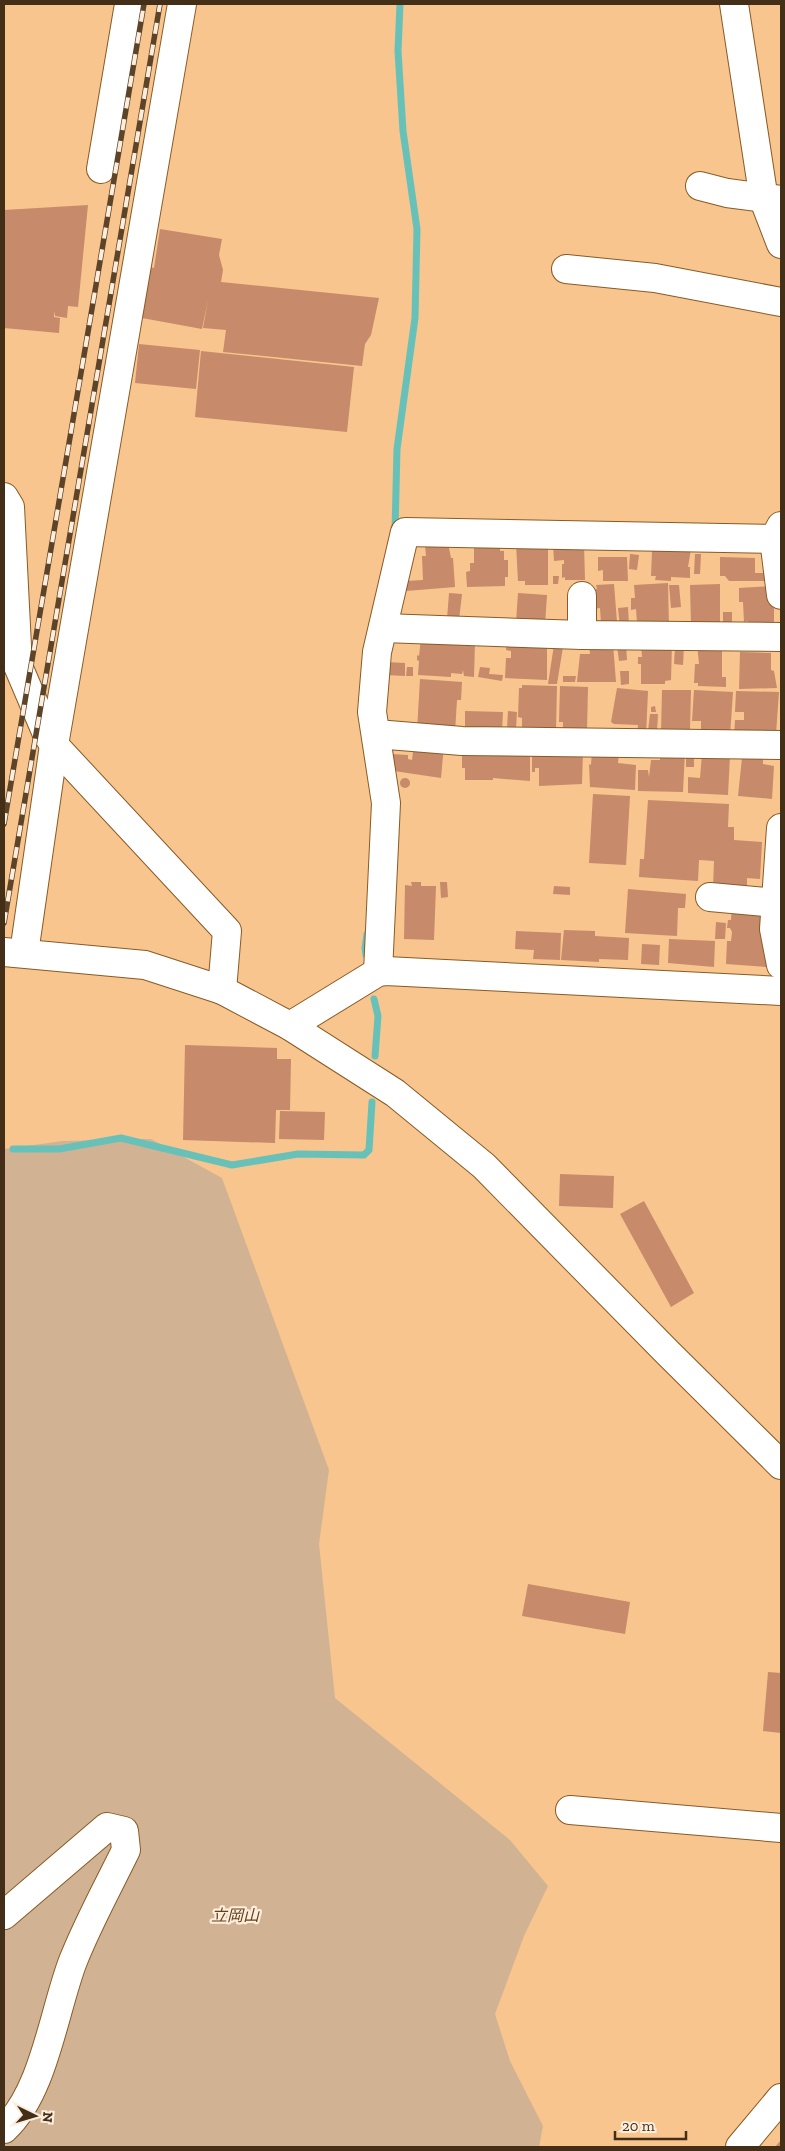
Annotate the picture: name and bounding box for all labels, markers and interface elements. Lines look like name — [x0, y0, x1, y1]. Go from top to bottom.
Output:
park label: 立岡山 — [211, 1906, 260, 1925]
north arrow — [10, 2091, 60, 2141]
scale bar — [615, 2108, 686, 2140]
text: N — [38, 2111, 56, 2123]
text: 20 m — [622, 2117, 655, 2135]

